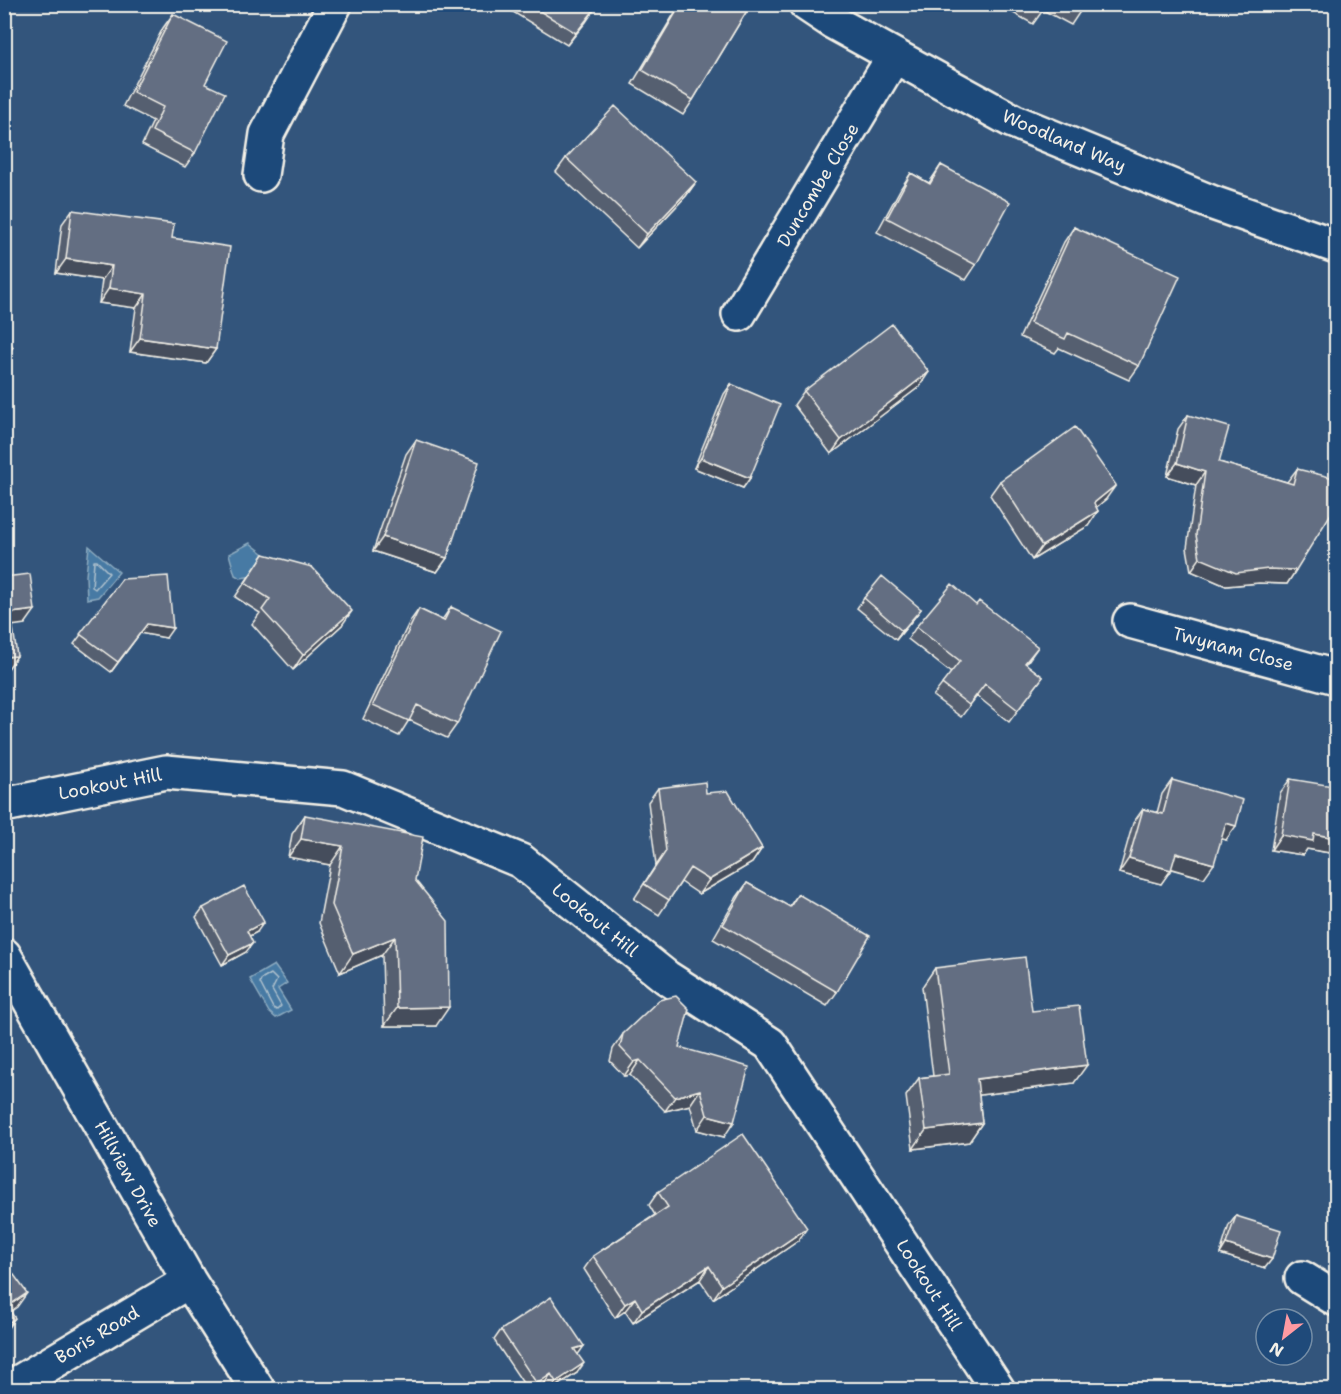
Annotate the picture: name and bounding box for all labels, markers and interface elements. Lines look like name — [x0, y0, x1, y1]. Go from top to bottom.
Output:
street label: Woodland Way — [998, 104, 1130, 178]
street label: Duncombe Close — [771, 118, 865, 252]
street label: Twynam Close — [1170, 621, 1296, 677]
street label: Lookout Hill — [56, 762, 164, 806]
street label: Lookout Hill — [547, 878, 644, 963]
street label: Hillview Drive — [89, 1116, 167, 1232]
street label: Lookout Hill — [890, 1235, 968, 1336]
street label: Boris Road — [50, 1300, 144, 1370]
north arrow — [1254, 1307, 1314, 1367]
text: N — [1266, 1337, 1287, 1362]

